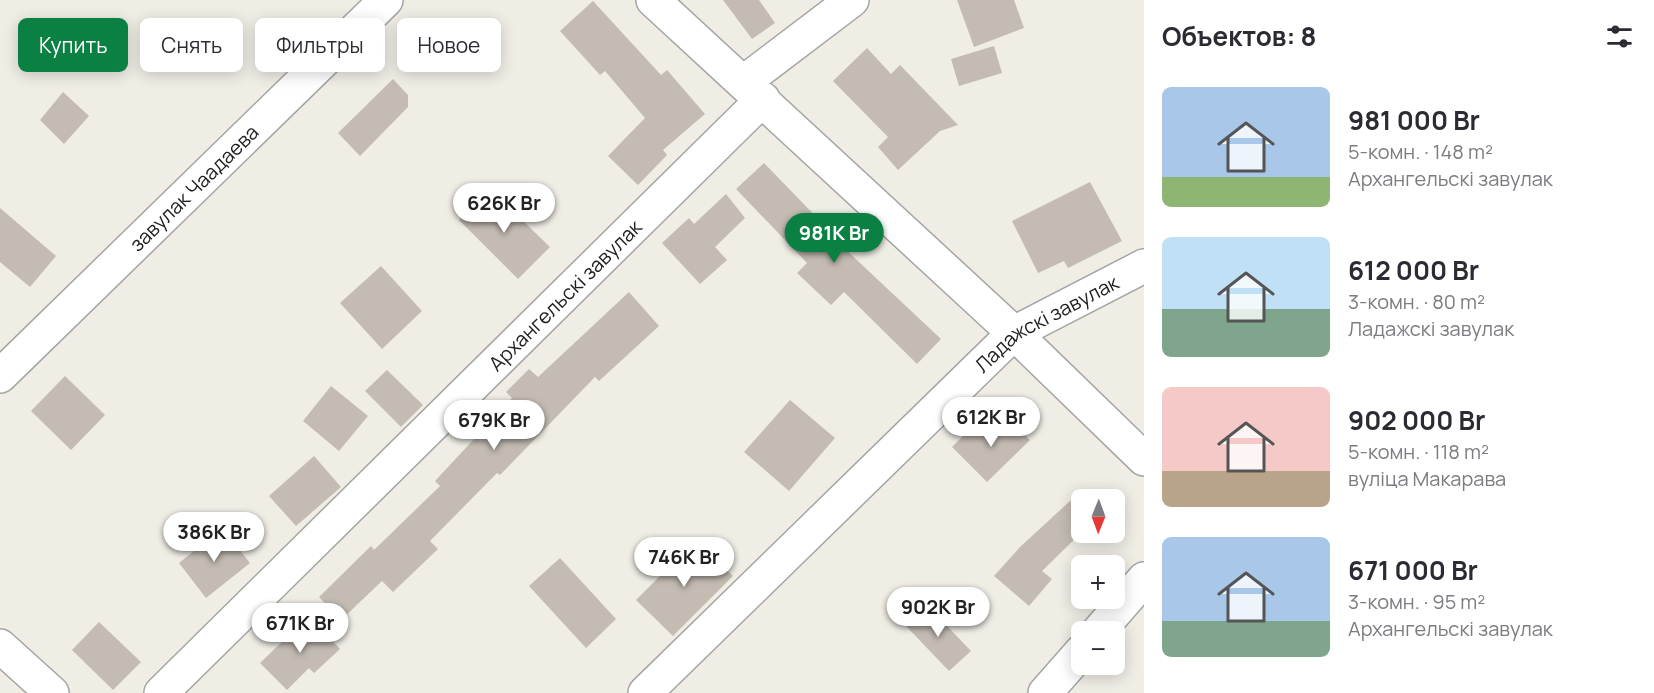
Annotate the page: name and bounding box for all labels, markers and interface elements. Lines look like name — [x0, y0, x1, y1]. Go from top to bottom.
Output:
chip: Купить — [18, 18, 128, 72]
chip: Снять — [140, 18, 243, 72]
chip: Фильтры — [255, 18, 385, 72]
chip: Новое — [397, 18, 501, 72]
text: Объектов: 8 — [1162, 18, 1316, 54]
icon: filters — [1603, 20, 1636, 53]
text: 981 000 Br — [1348, 102, 1480, 138]
icon: home — [1210, 111, 1282, 183]
street label: завулак Чаадаева — [123, 118, 264, 257]
text: 5-комн. · 148 m² — [1348, 138, 1493, 165]
text: Архангельскі завулак — [1348, 165, 1553, 192]
pin: 626K Br — [449, 183, 559, 234]
text: 626K Br — [467, 189, 541, 216]
street label: Архангельскі завулак — [482, 212, 648, 376]
pin: 981K Br — [779, 213, 889, 264]
text: 981K Br — [799, 219, 869, 246]
text: 612 000 Br — [1348, 252, 1479, 288]
icon: home — [1210, 261, 1282, 333]
street label: Ладажскі завулак — [968, 268, 1124, 378]
text: 3-комн. · 80 m² — [1348, 288, 1485, 315]
text: Ладажскі завулак — [1348, 315, 1514, 342]
pin: 612K Br — [936, 397, 1046, 448]
pin: 679K Br — [439, 400, 549, 451]
text: 902 000 Br — [1348, 402, 1485, 438]
text: 612K Br — [956, 403, 1026, 430]
text: 679K Br — [458, 406, 530, 433]
icon: home — [1210, 411, 1282, 483]
text: 5-комн. · 118 m² — [1348, 438, 1489, 465]
text: вуліца Макарава — [1348, 465, 1506, 492]
north arrow — [1071, 489, 1125, 543]
map controls — [1071, 489, 1125, 675]
pin: 386K Br — [159, 512, 269, 563]
text: 386K Br — [177, 518, 251, 545]
pin: 746K Br — [629, 537, 739, 588]
text: 746K Br — [648, 543, 720, 570]
text: 671 000 Br — [1348, 552, 1478, 588]
button: + — [1071, 555, 1125, 609]
icon: home — [1210, 561, 1282, 633]
pin: 902K Br — [883, 587, 993, 638]
text: 3-комн. · 95 m² — [1348, 588, 1485, 615]
text: 902K Br — [901, 593, 975, 620]
pin: 671K Br — [245, 603, 355, 654]
text: 671K Br — [266, 609, 335, 636]
text: Архангельскі завулак — [1348, 615, 1553, 642]
button: − — [1071, 621, 1125, 675]

